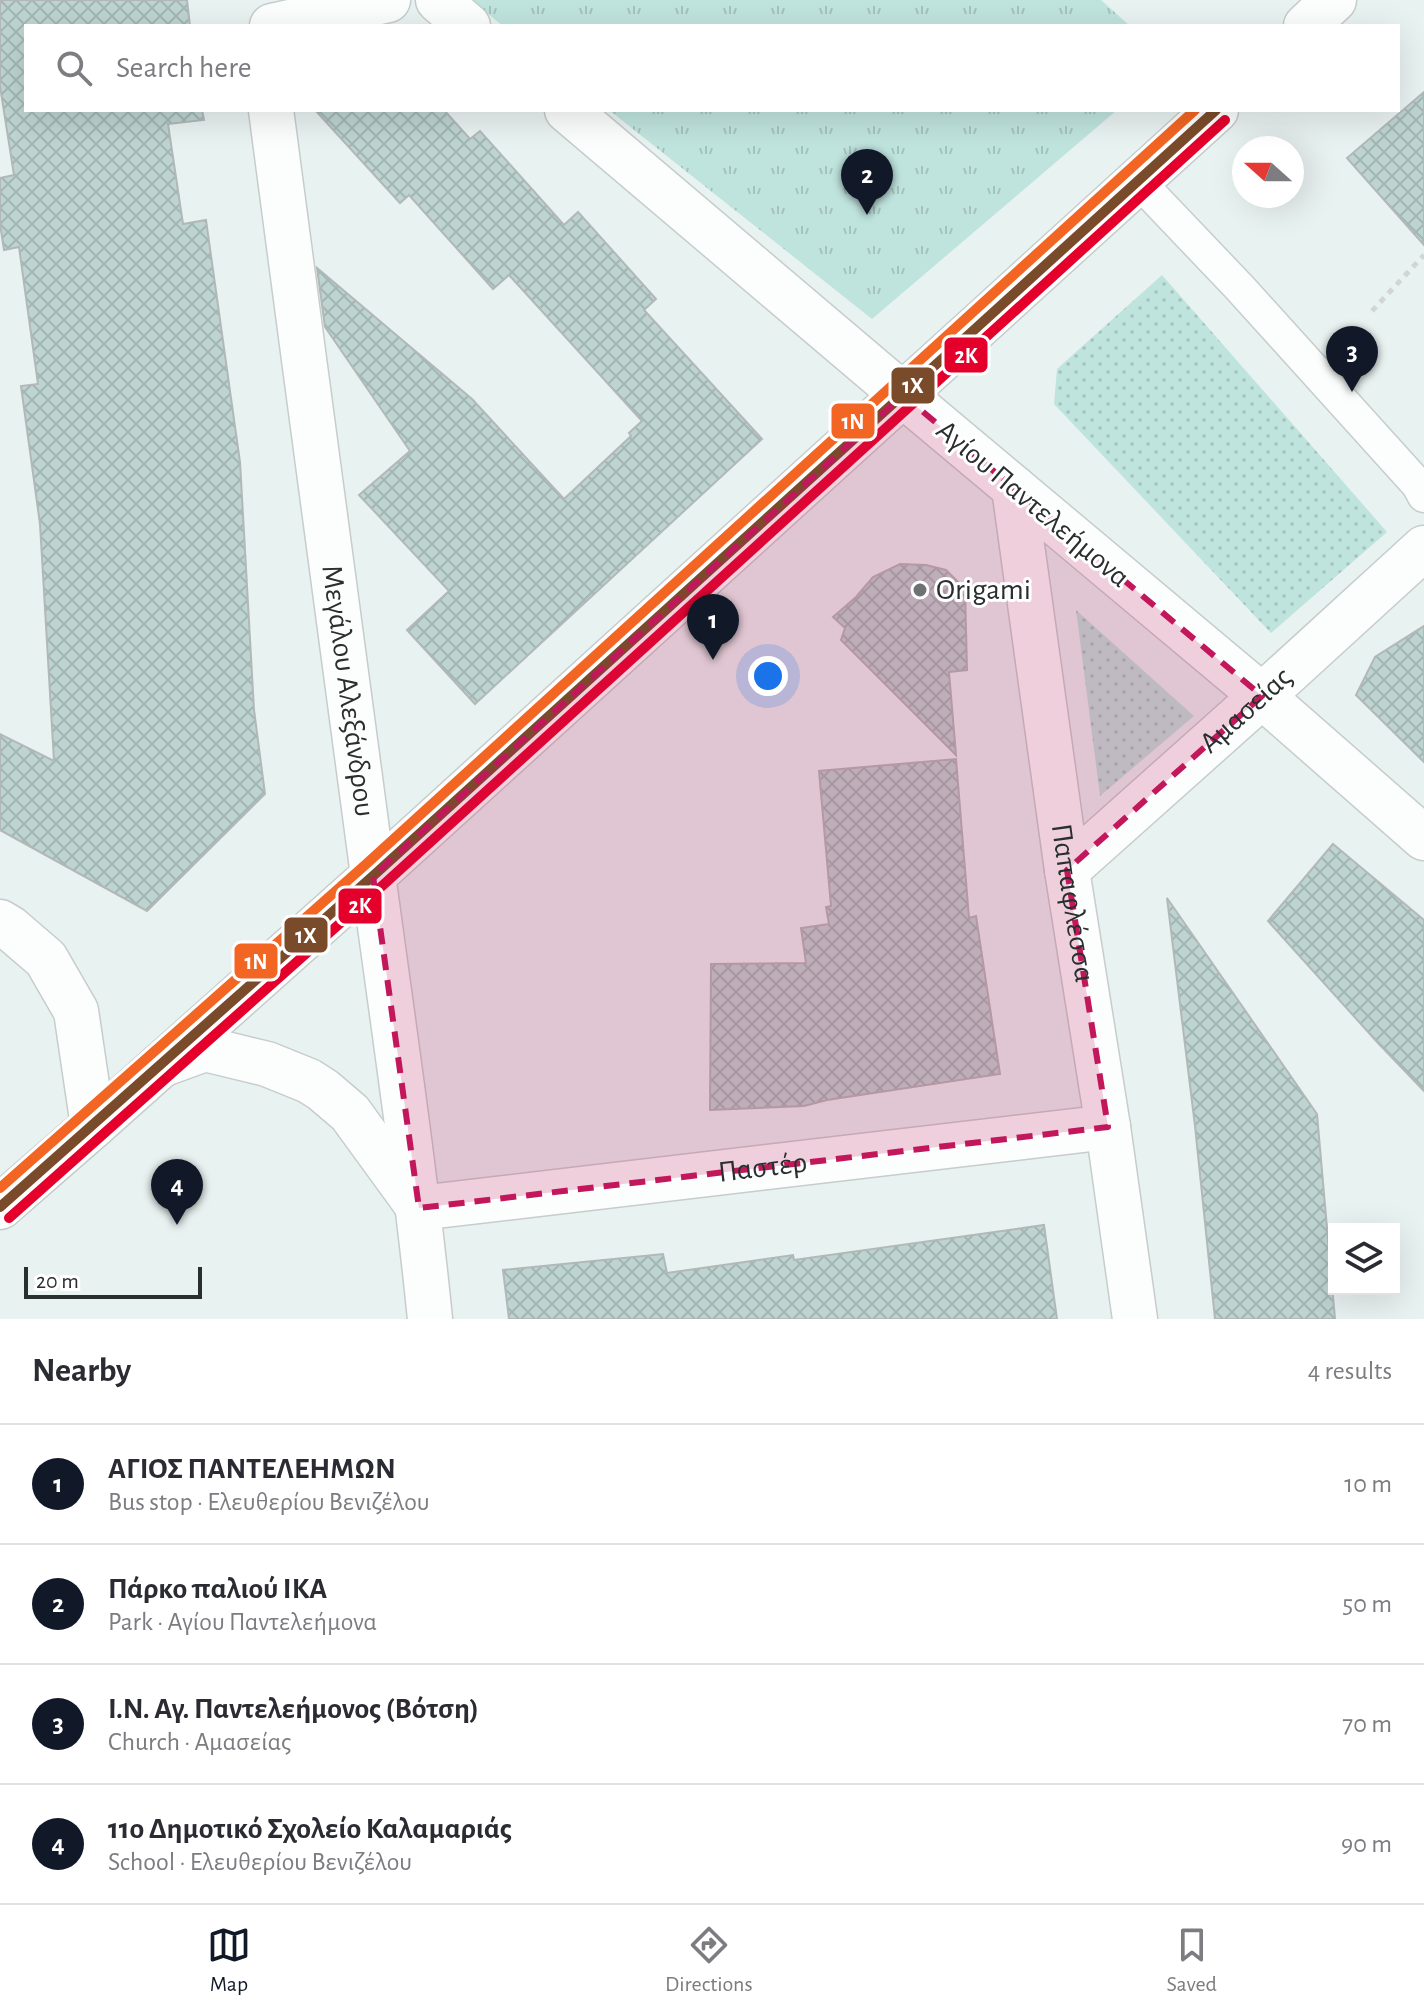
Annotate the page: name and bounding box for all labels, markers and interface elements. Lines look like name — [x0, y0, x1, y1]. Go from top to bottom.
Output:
search box — [24, 24, 1400, 112]
icon: search — [52, 46, 96, 90]
text: Search here — [116, 53, 252, 83]
north arrow — [1232, 136, 1304, 208]
pin: 2 — [841, 149, 893, 215]
pin: 3 — [1326, 326, 1378, 392]
line badge: 2Κ — [943, 336, 989, 374]
text: 2Κ — [954, 345, 979, 367]
line badge: 1Χ — [890, 366, 936, 405]
text: 1Χ — [902, 375, 924, 397]
line badge: 1Ν — [830, 402, 876, 440]
text: 1Ν — [841, 411, 865, 433]
street label: Αγίου Παντελεήμονα — [931, 415, 1135, 593]
street label: Μεγάλου Αλεξάνδρου — [316, 563, 380, 819]
place label: Origami — [936, 575, 1031, 605]
marker: Origami — [911, 581, 929, 599]
pin: 1 — [687, 594, 739, 660]
your location — [748, 656, 788, 696]
street label: Αμασείας — [1194, 662, 1298, 759]
street label: Παπαφλέσσα — [1046, 822, 1100, 985]
line badge: 2Κ — [337, 887, 383, 925]
text: 2Κ — [348, 895, 373, 917]
line badge: 1Χ — [283, 916, 329, 954]
text: 1Χ — [295, 925, 317, 947]
line badge: 1Ν — [233, 942, 279, 980]
text: 1Ν — [244, 951, 268, 973]
street label: Παστέρ — [717, 1148, 809, 1188]
pin: 4 — [151, 1159, 203, 1225]
map controls — [1328, 1223, 1400, 1295]
button: layers — [1328, 1223, 1400, 1295]
scale bar — [24, 1263, 202, 1299]
text: 20 m — [36, 1270, 79, 1292]
text: Nearby — [32, 1354, 131, 1388]
text: 4 results — [1308, 1358, 1392, 1384]
text: ΑΓΙΟΣ ΠΑΝΤΕΛΕΗΜΩΝ — [108, 1454, 396, 1484]
text: 1 — [53, 1471, 63, 1497]
text: 10 m — [1344, 1471, 1392, 1497]
text: Bus stop · Ελευθερίου Βενιζέλου — [108, 1489, 430, 1515]
text: Πάρκο παλιού ΙΚΑ — [108, 1574, 327, 1604]
text: 2 — [52, 1591, 64, 1617]
text: 50 m — [1342, 1591, 1392, 1617]
text: Park · Αγίου Παντελεήμονα — [108, 1609, 377, 1635]
text: Ι.Ν. Αγ. Παντελεήμονος (Βότση) — [108, 1694, 479, 1724]
text: 3 — [52, 1711, 64, 1737]
text: 70 m — [1342, 1711, 1392, 1737]
text: Church · Αμασείας — [108, 1729, 291, 1755]
text: 11ο Δημοτικό Σχολείο Καλαμαριάς — [108, 1814, 512, 1844]
text: 4 — [51, 1831, 65, 1857]
text: 90 m — [1341, 1831, 1392, 1857]
text: School · Ελευθερίου Βενιζέλου — [108, 1849, 412, 1875]
tab: Map — [207, 1923, 251, 1997]
tab: Directions — [665, 1923, 753, 1997]
tab: Saved — [1167, 1923, 1217, 1997]

